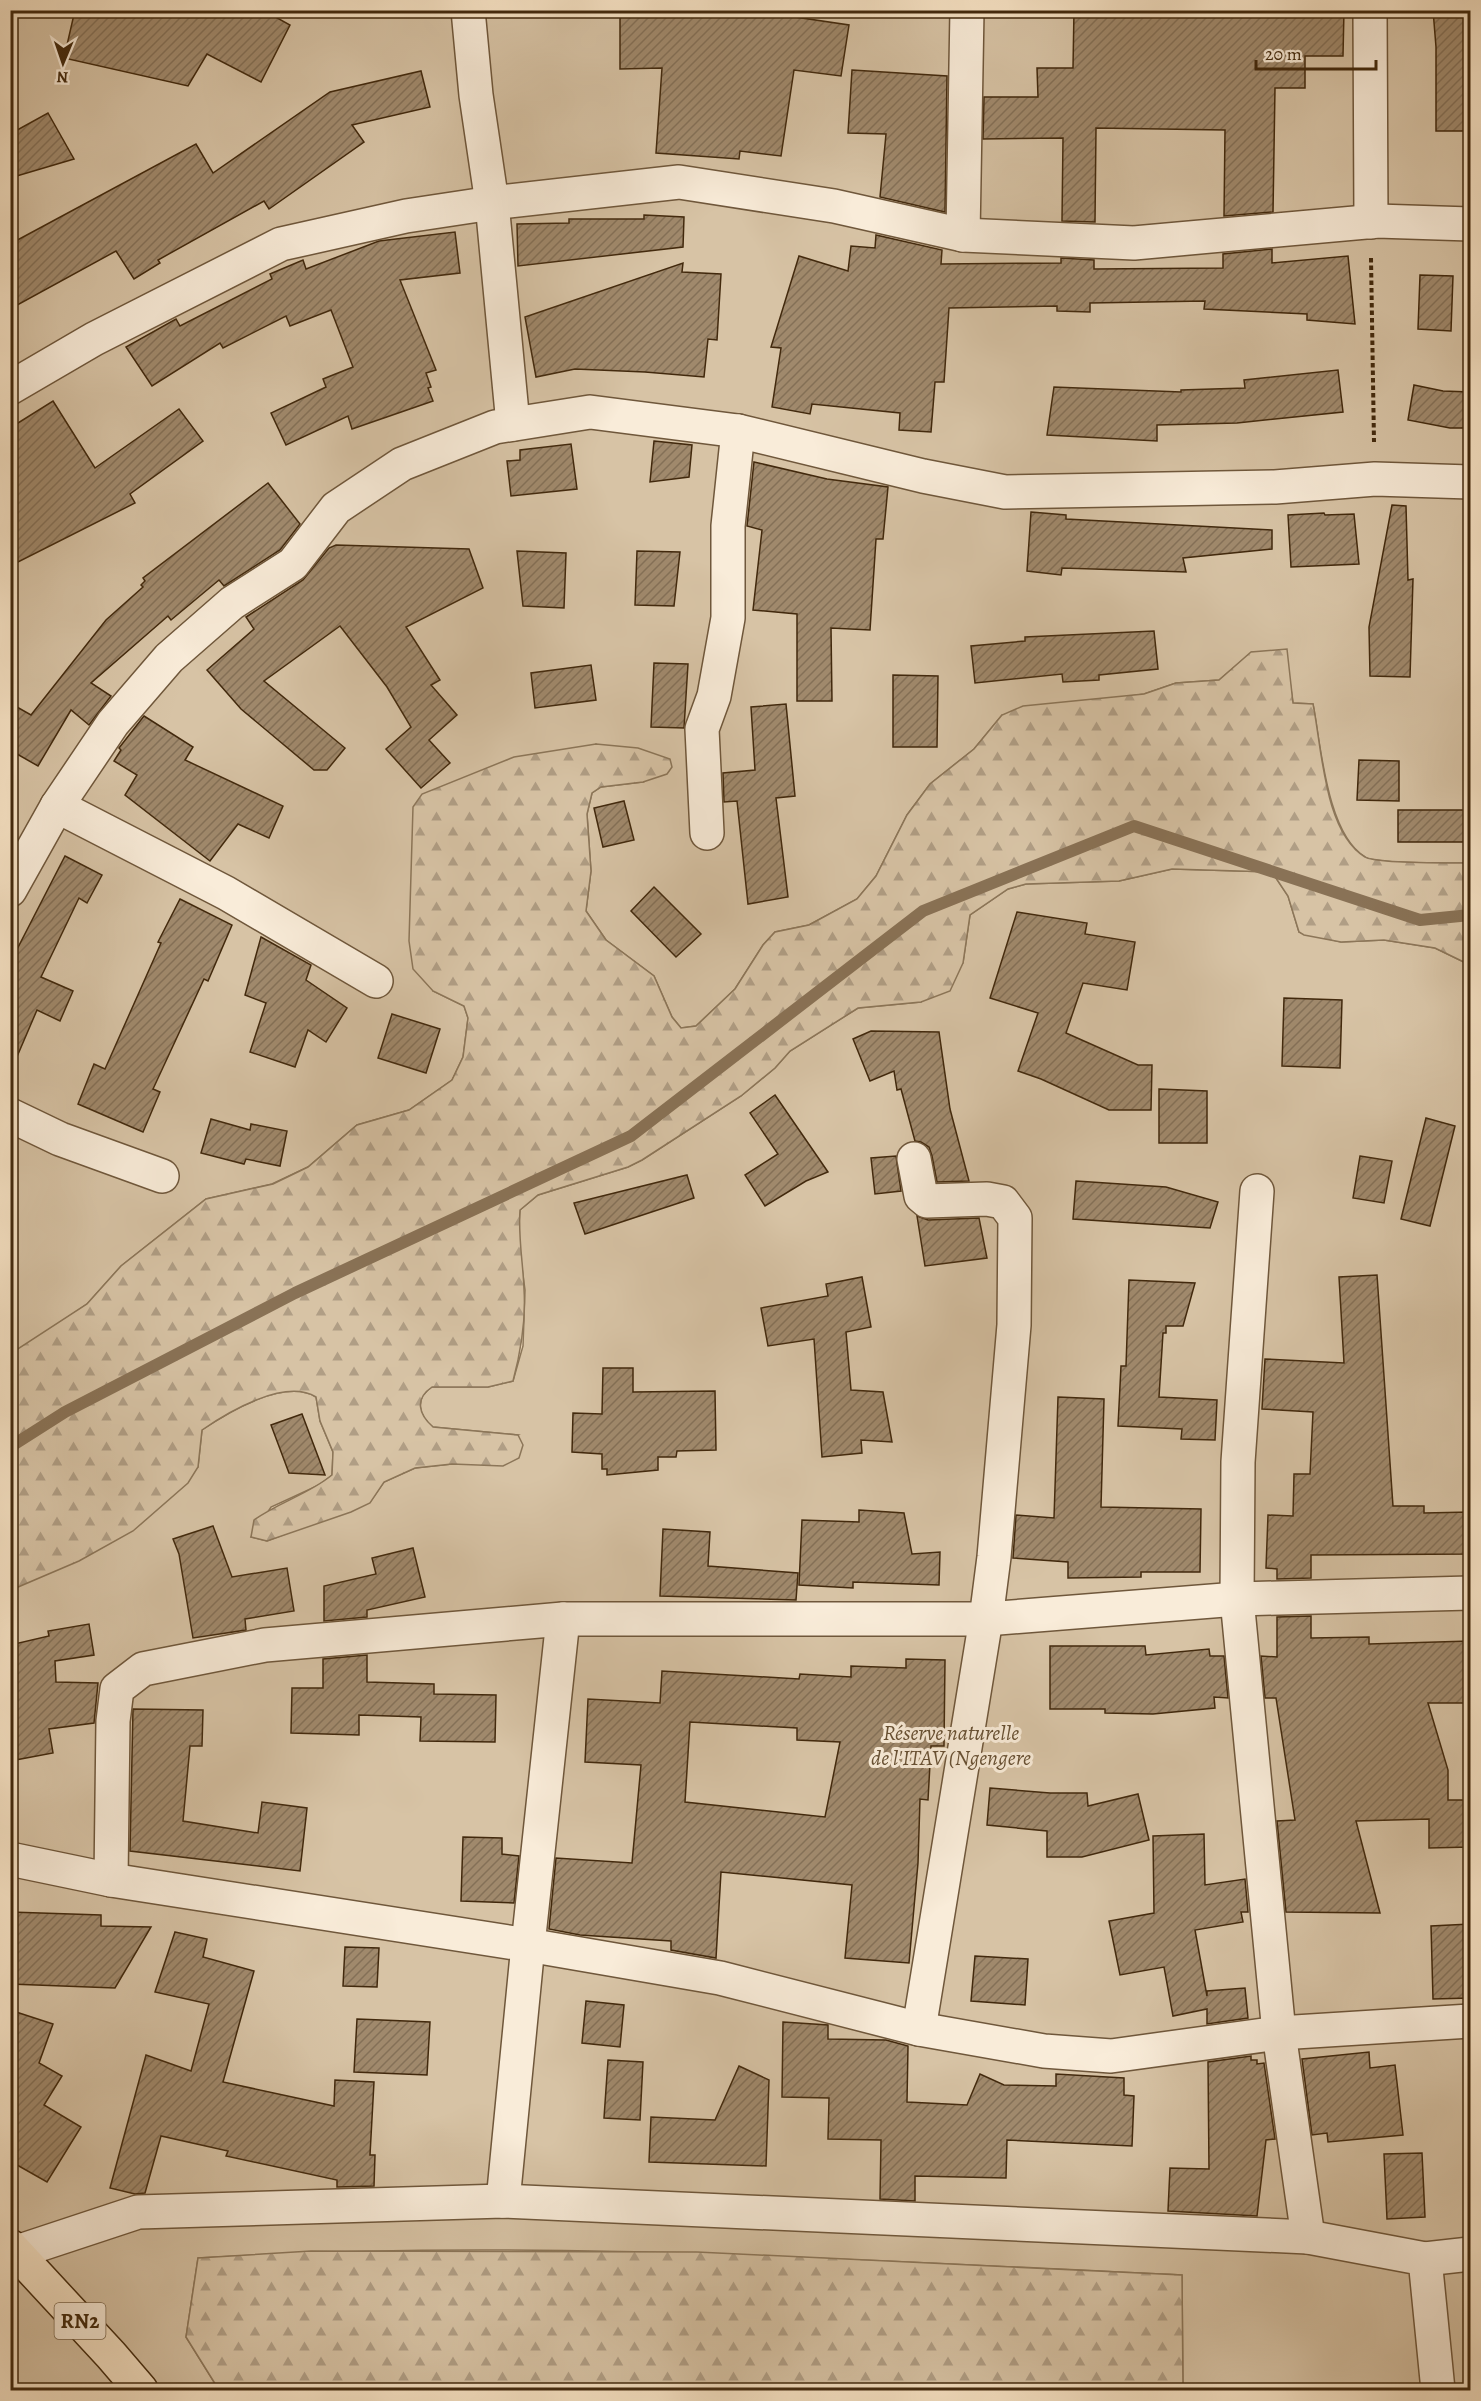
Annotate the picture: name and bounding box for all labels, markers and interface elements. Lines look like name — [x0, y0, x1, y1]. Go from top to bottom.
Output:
north arrow — [33, 33, 93, 93]
scale bar — [1256, 33, 1376, 71]
text: 20 m — [1265, 42, 1302, 66]
text: N — [56, 66, 69, 88]
park label: Réserve naturelle de l'ITAV (Ngengere — [871, 1718, 1031, 1773]
road number: RN2 — [54, 2303, 106, 2339]

